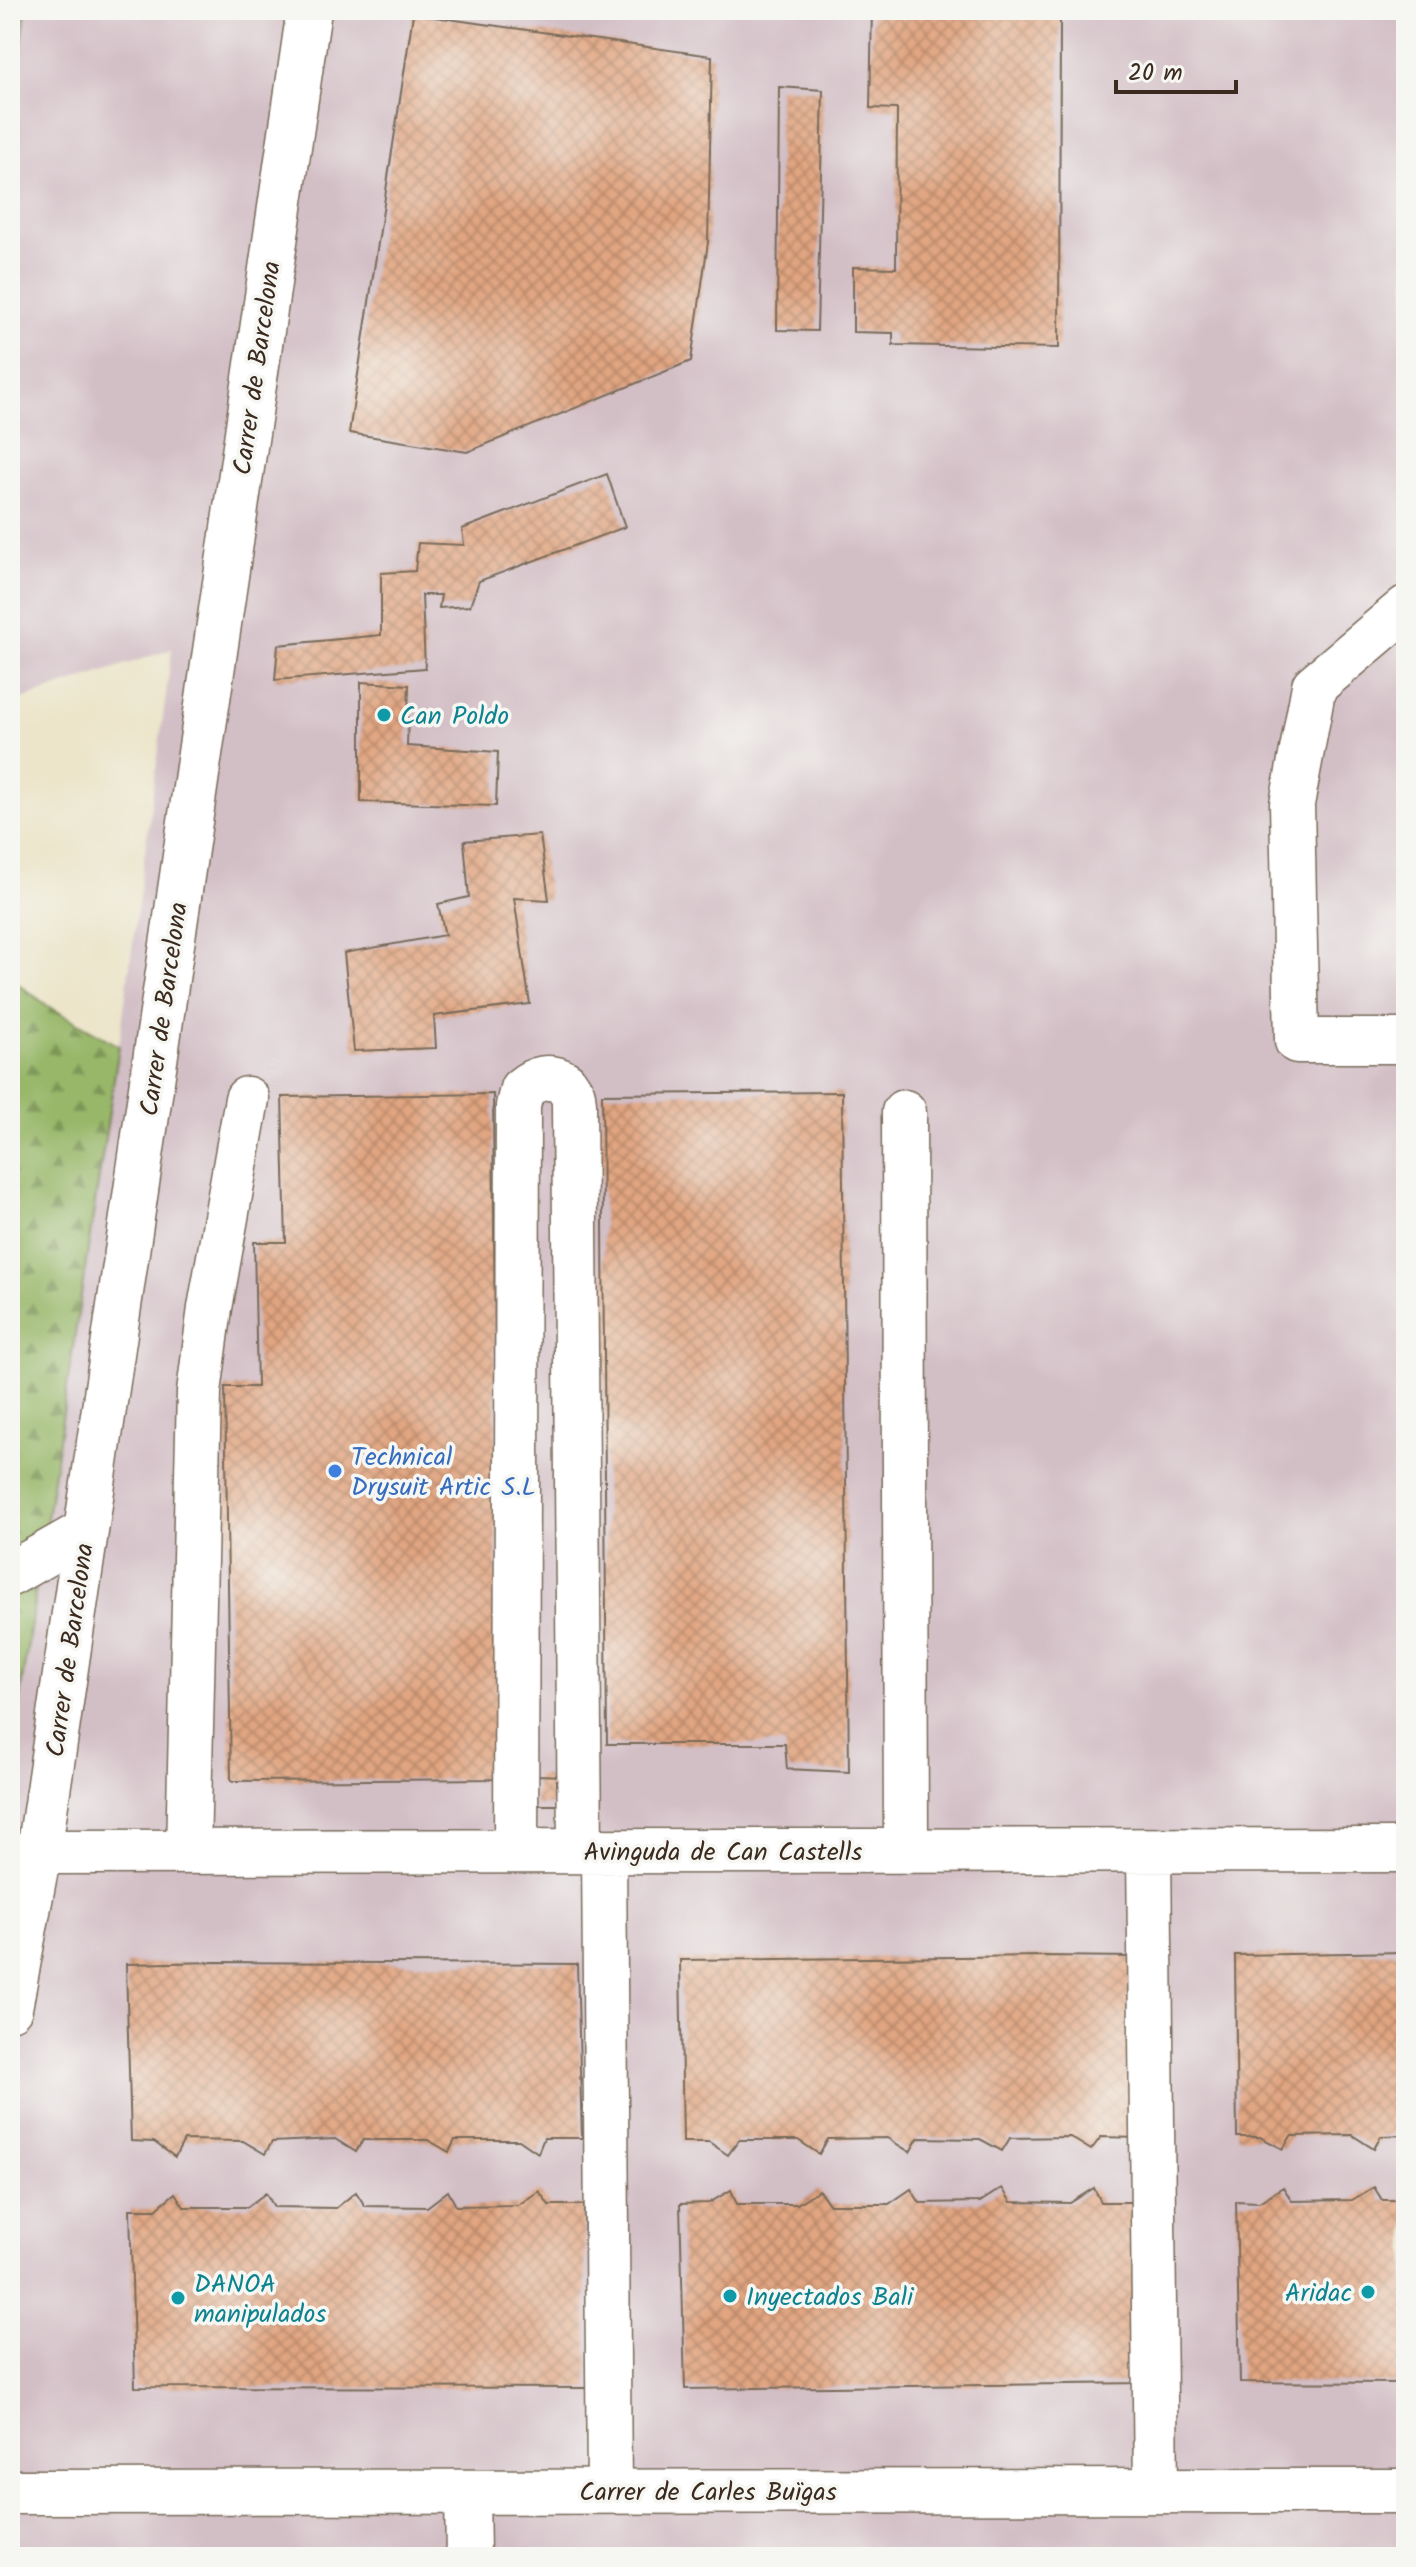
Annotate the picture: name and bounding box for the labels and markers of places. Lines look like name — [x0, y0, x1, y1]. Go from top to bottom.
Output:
place label: Can Poldo — [400, 696, 509, 738]
marker: Can Poldo — [375, 706, 393, 724]
place label: Technical Drysuit Artic S.L — [351, 1437, 536, 1509]
marker: Technical Drysuit Artic S.L — [326, 1462, 344, 1480]
place label: DANOA manipulados — [194, 2264, 326, 2336]
place label: Aridac — [1285, 2273, 1352, 2315]
place label: Inyectados Bali — [746, 2277, 915, 2319]
marker: Aridac — [1359, 2283, 1377, 2301]
marker: Inyectados Bali — [721, 2287, 739, 2305]
marker: DANOA manipulados — [169, 2289, 187, 2307]

